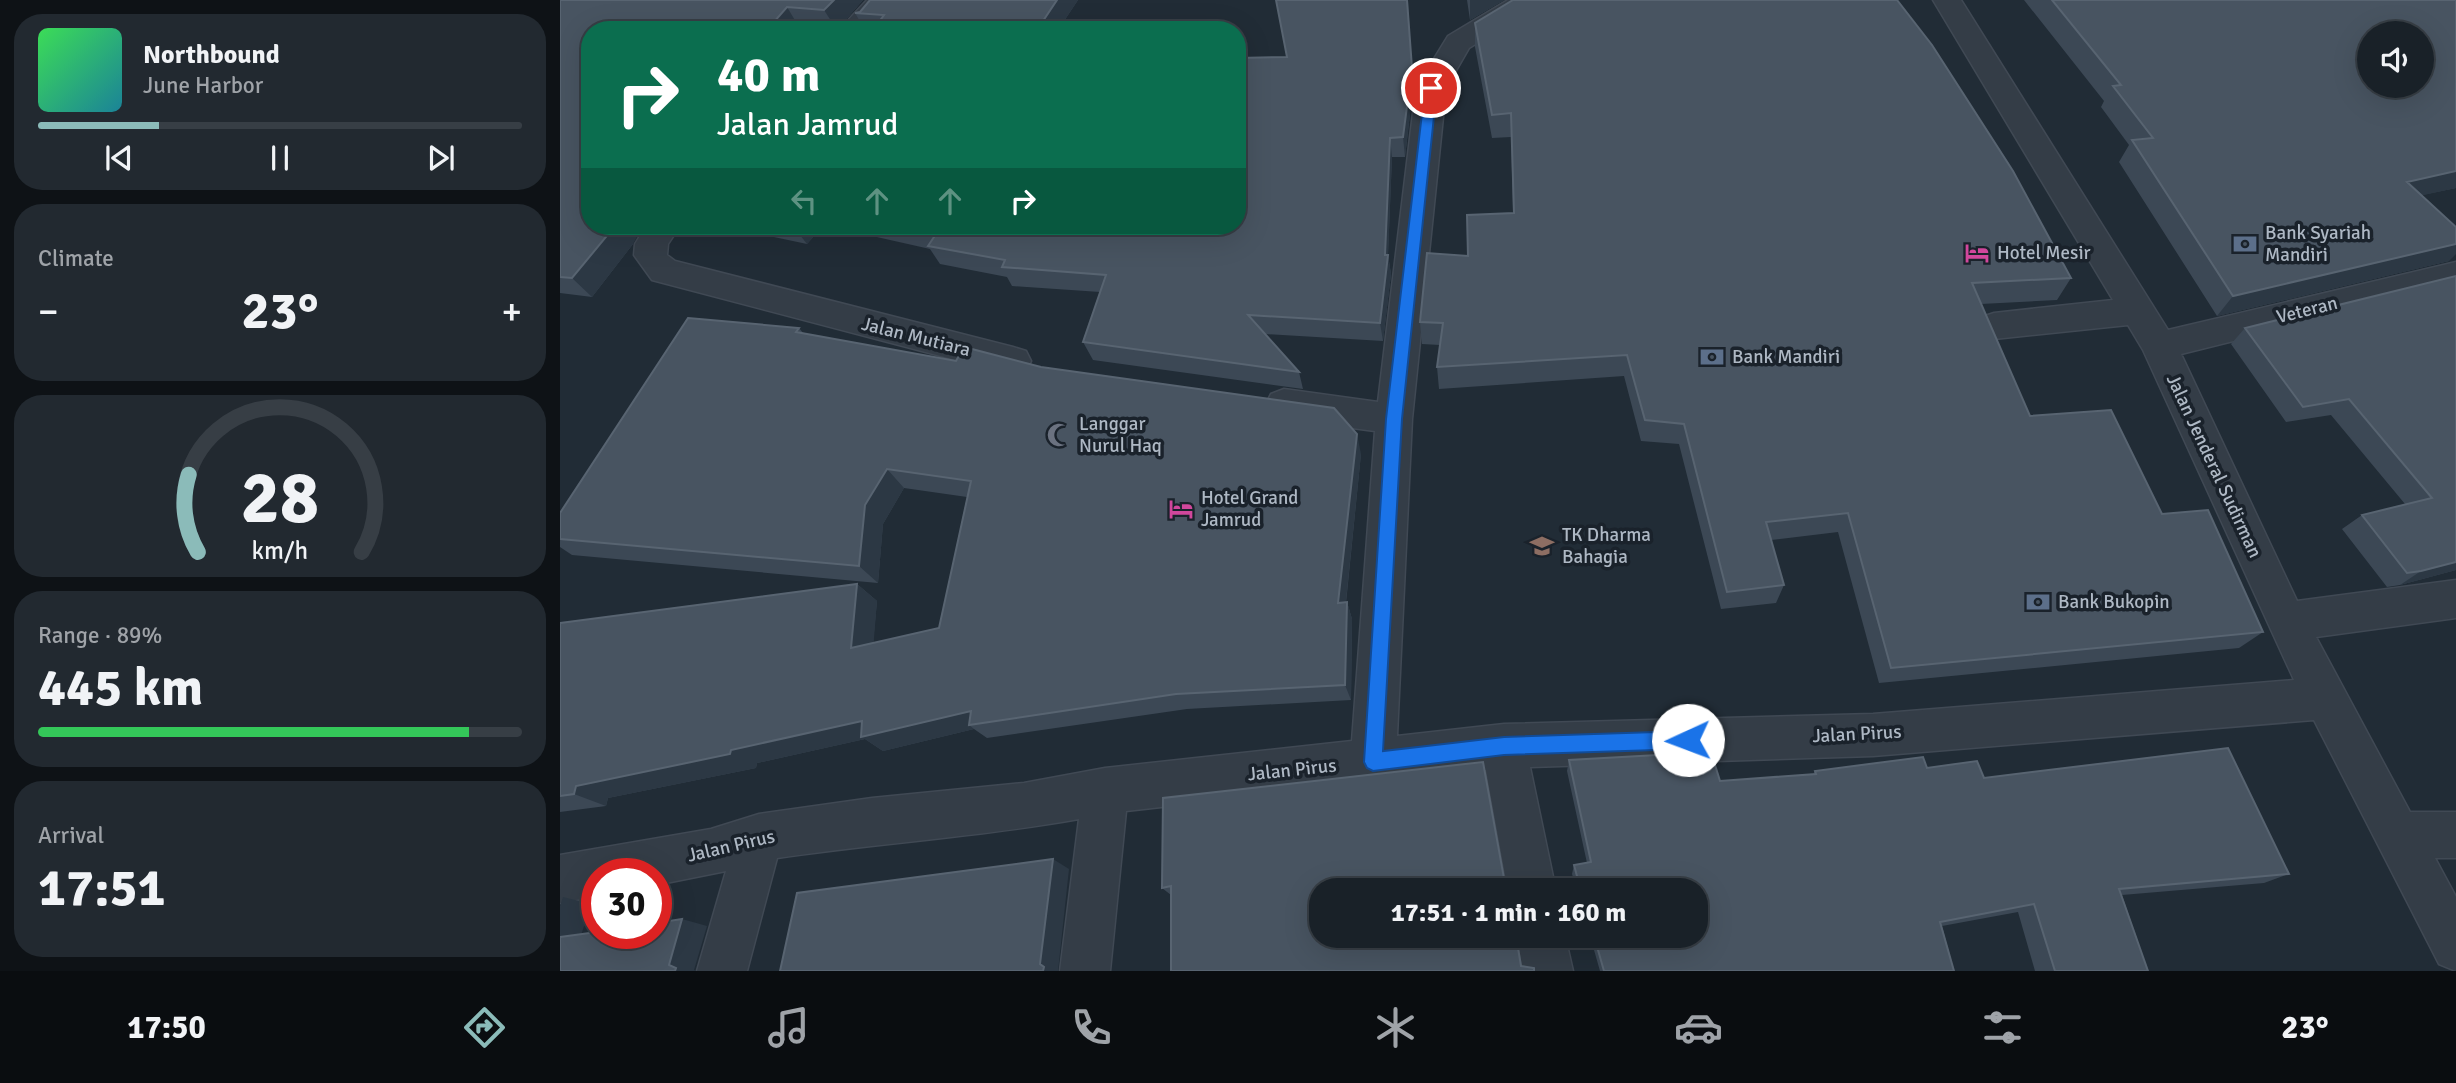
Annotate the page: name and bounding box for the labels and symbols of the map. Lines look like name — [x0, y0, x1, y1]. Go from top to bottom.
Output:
pin — [1401, 58, 1461, 118]
place label: Bank Syariah Mandiri — [2265, 221, 2371, 267]
bank icon: Bank Syariah Mandiri — [2231, 230, 2259, 258]
hotel icon: Hotel Mesir — [1963, 239, 1991, 267]
place label: Hotel Mesir — [1997, 241, 2091, 265]
street label: Veteran — [2274, 291, 2340, 329]
street label: Jalan Mutiara — [859, 312, 973, 362]
bank icon: Bank Mandiri — [1698, 343, 1726, 371]
place label: Bank Mandiri — [1732, 345, 1840, 369]
street label: Jalan Jenderal Sudirman — [2161, 370, 2267, 562]
place label: Langgar Nurul Haq — [1079, 412, 1162, 458]
mosque icon: Langgar Nurul Haq — [1045, 421, 1073, 449]
place label: Hotel Grand Jamrud — [1201, 486, 1298, 532]
hotel icon: Hotel Grand Jamrud — [1167, 495, 1195, 523]
place label: TK Dharma Bahagia — [1562, 523, 1651, 569]
school or university icon: TK Dharma Bahagia — [1528, 532, 1556, 560]
bank icon: Bank Bukopin — [2024, 588, 2052, 616]
place label: Bank Bukopin — [2058, 590, 2170, 614]
position arrow — [1651, 703, 1725, 777]
street label: Jalan Pirus — [1812, 720, 1902, 748]
street label: Jalan Pirus — [1246, 753, 1338, 787]
street label: Jalan Pirus — [685, 824, 777, 868]
speed limit sign: 30 — [581, 858, 672, 949]

